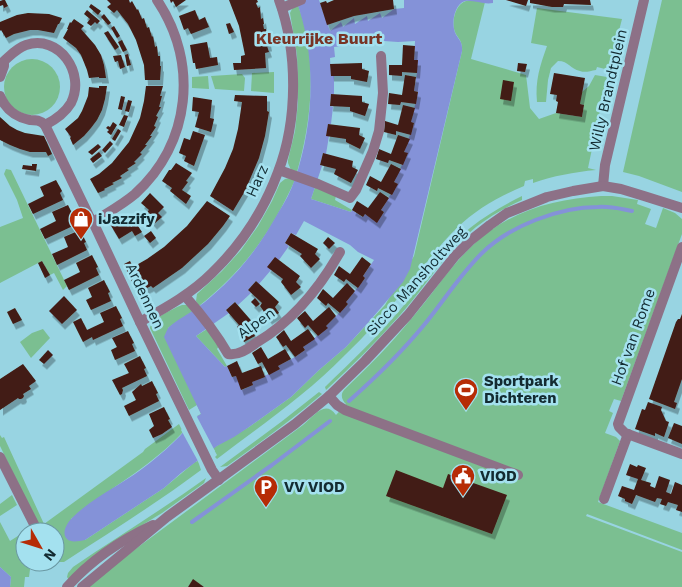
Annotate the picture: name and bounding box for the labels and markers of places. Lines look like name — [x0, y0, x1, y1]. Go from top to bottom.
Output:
shop icon: iJazzify — [68, 206, 94, 240]
place label: iJazzify — [98, 210, 155, 228]
place label: Sportpark Dichteren — [484, 372, 559, 407]
sports icon: Sportpark Dichteren — [453, 377, 479, 411]
public building icon: VIOD — [450, 463, 476, 497]
place label: VIOD — [480, 467, 517, 485]
parking icon: VV VIOD — [253, 474, 279, 508]
place label: VV VIOD — [284, 478, 345, 496]

